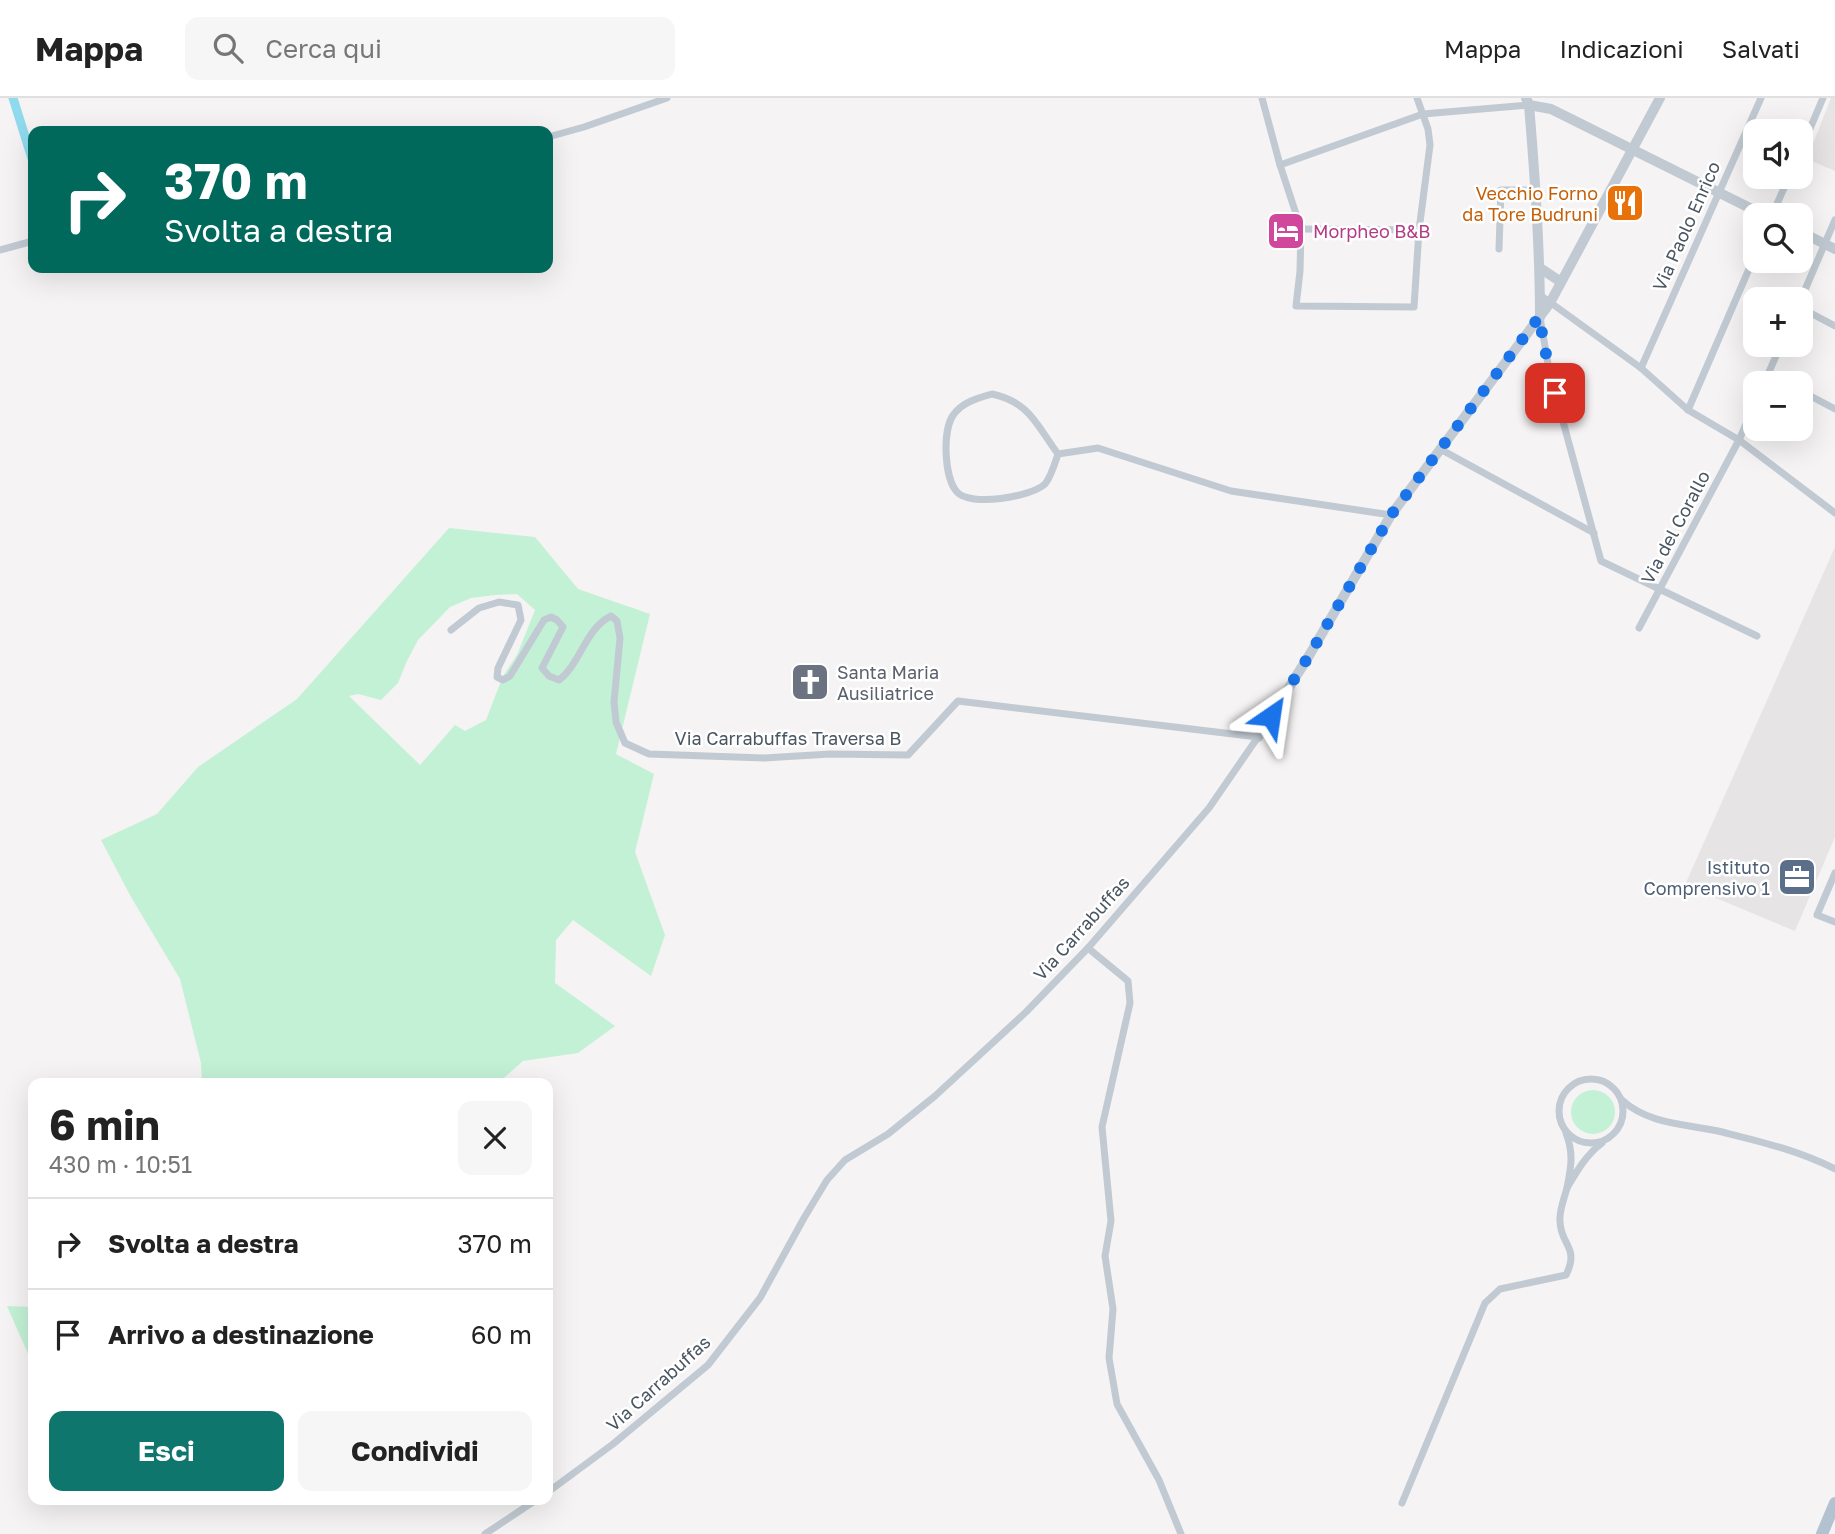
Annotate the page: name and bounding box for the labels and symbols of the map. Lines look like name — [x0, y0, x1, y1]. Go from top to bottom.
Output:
street label: Via Paolo Enrico — [1648, 158, 1724, 294]
place label: Vecchio Forno da Tore Budruni — [1462, 182, 1598, 225]
restaurant icon: Vecchio Forno da Tore Budruni — [1604, 182, 1646, 224]
hotel icon: Morpheo B&B — [1265, 210, 1307, 252]
place label: Morpheo B&B — [1313, 220, 1430, 242]
pin — [1525, 363, 1585, 423]
street label: Via del Corallo — [1636, 466, 1714, 588]
church icon: Santa Maria Ausiliatrice — [789, 661, 831, 703]
place label: Santa Maria Ausiliatrice — [837, 661, 939, 704]
position arrow — [1234, 679, 1308, 753]
street label: Via Carrabuffas Traversa B — [675, 727, 901, 749]
place label: Istituto Comprensivo 1 — [1643, 856, 1770, 899]
office icon: Istituto Comprensivo 1 — [1776, 856, 1818, 898]
street label: Via Carrabuffas — [1028, 871, 1134, 985]
street label: Via Carrabuffas — [601, 1330, 715, 1436]

